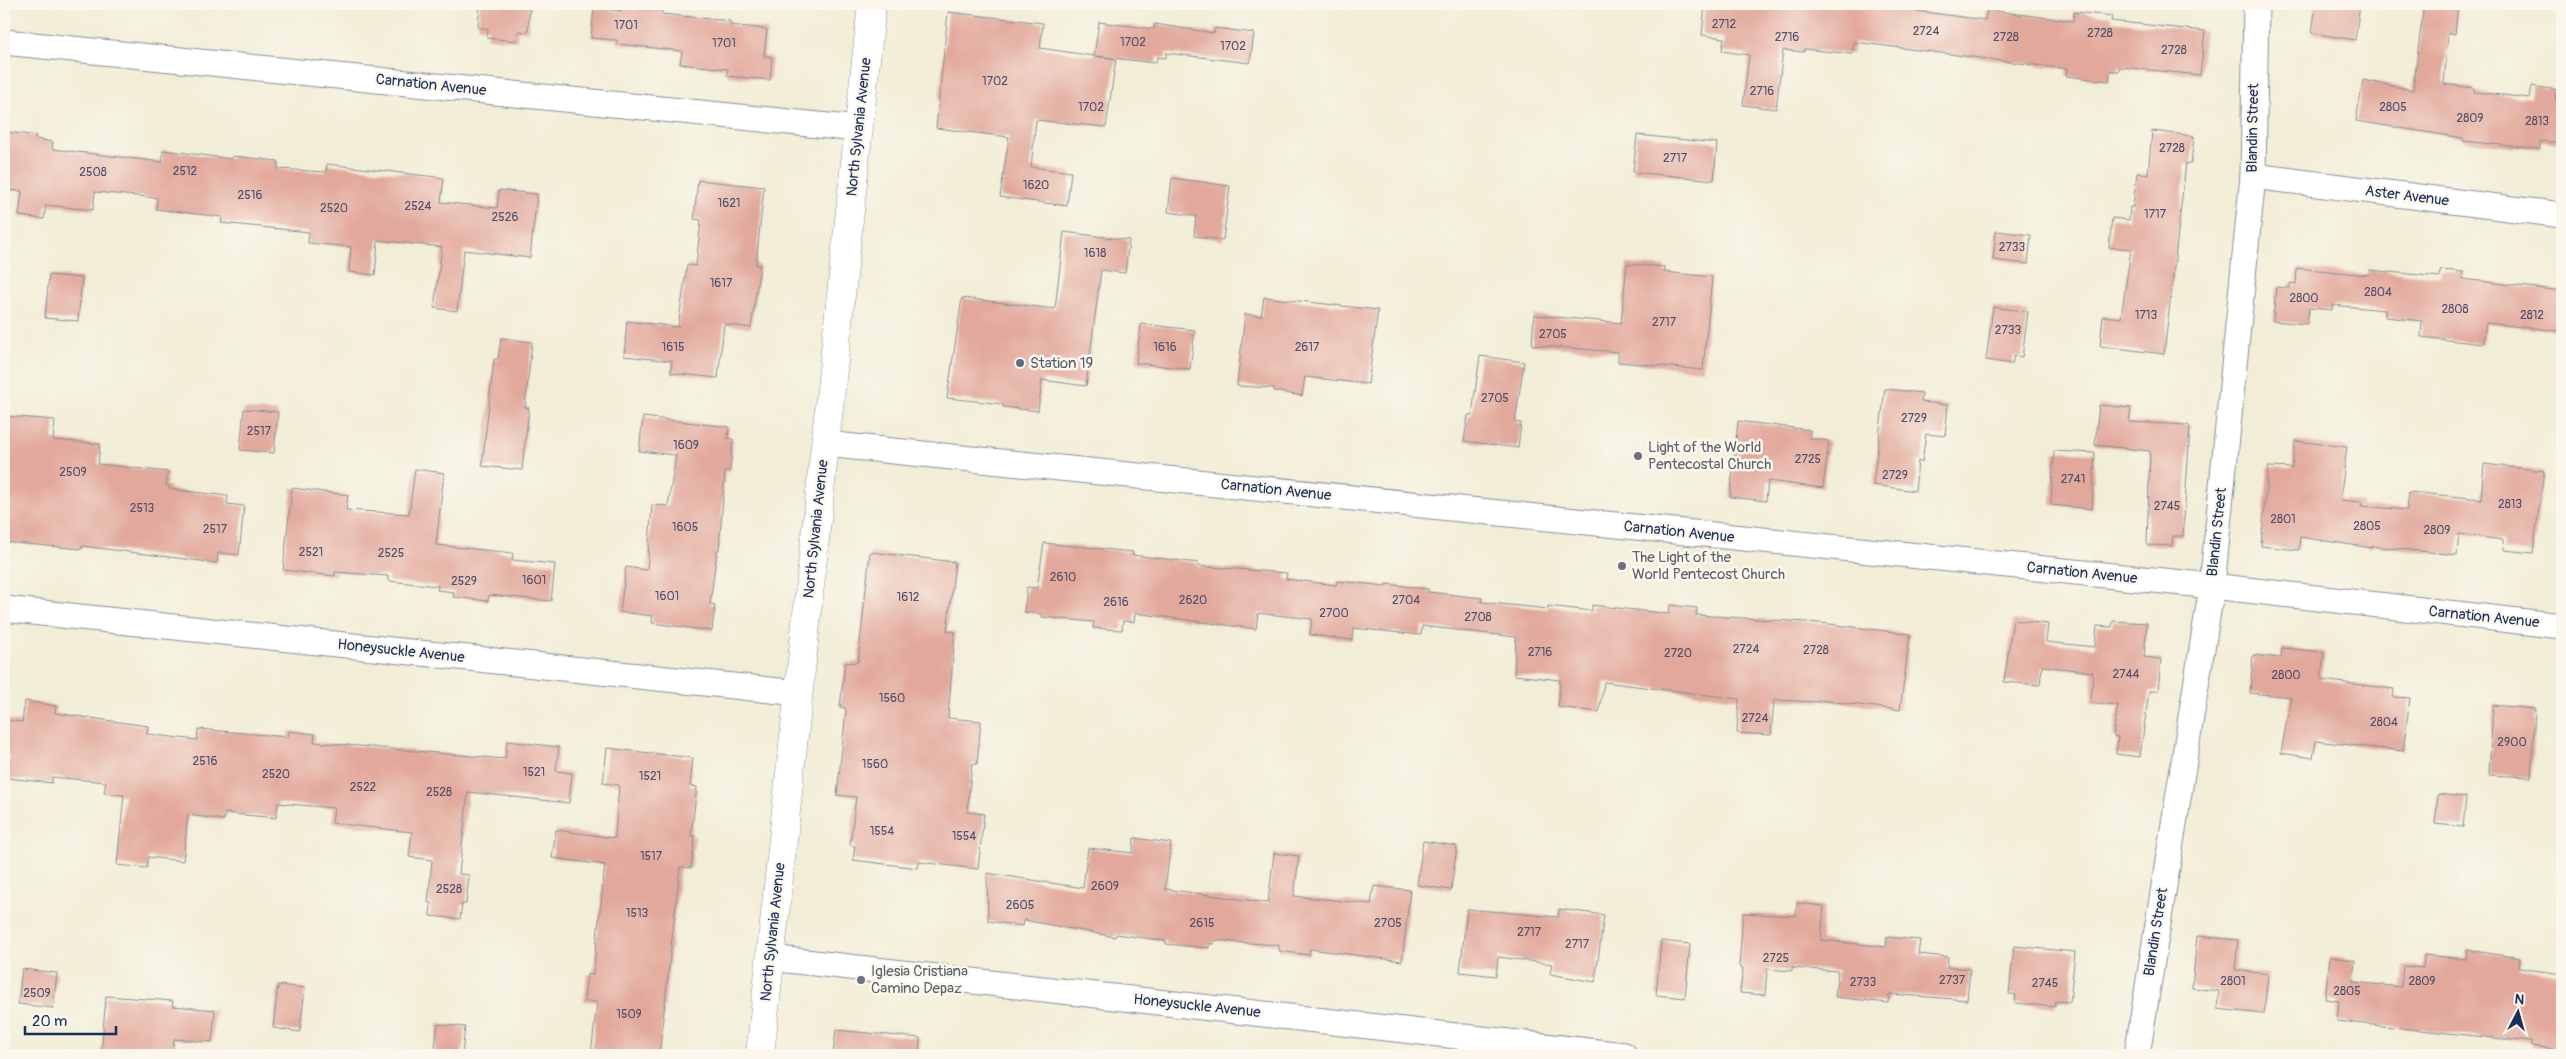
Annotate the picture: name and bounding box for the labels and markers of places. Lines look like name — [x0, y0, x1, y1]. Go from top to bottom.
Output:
place label: Station 19 — [1030, 354, 1093, 373]
marker: Station 19 — [1014, 357, 1026, 369]
place label: Light of the World Pentecostal Church — [1648, 438, 1771, 474]
marker: Light of the World Pentecostal Church — [1632, 450, 1644, 462]
place label: The Light of the World Pentecost Church — [1632, 548, 1785, 584]
marker: The Light of the World Pentecost Church — [1616, 560, 1628, 572]
place label: Iglesia Cristiana Camino Depaz — [871, 962, 968, 998]
marker: Iglesia Cristiana Camino Depaz — [855, 974, 867, 986]

